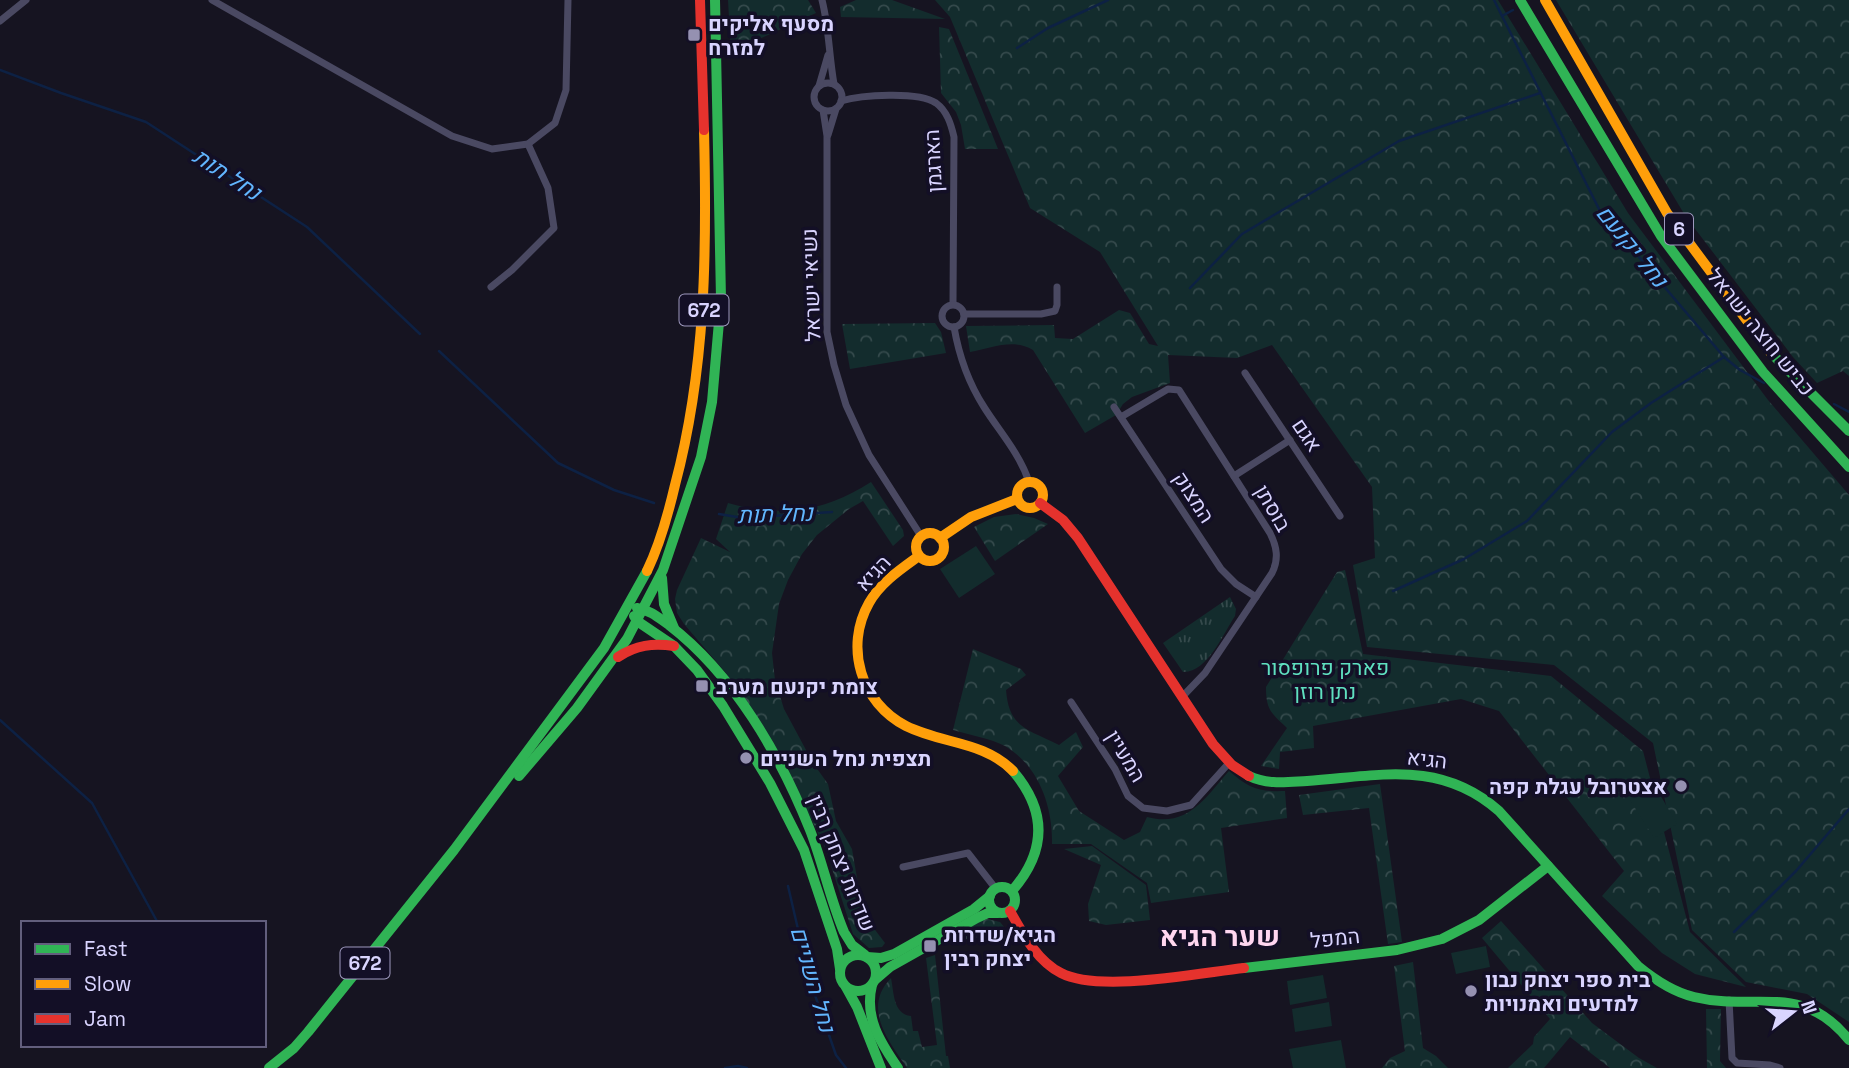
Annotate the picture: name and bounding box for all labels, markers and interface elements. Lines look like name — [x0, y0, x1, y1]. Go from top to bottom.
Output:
place label: מסעף אליקים למזרח — [708, 10, 834, 61]
marker: מסעף אליקים למזרח — [686, 27, 702, 43]
street label: הארגמן — [918, 129, 948, 193]
water label: נחל תות — [187, 141, 268, 208]
water label: נחל יקנעם — [1590, 199, 1675, 295]
road number: 6 — [1665, 214, 1693, 244]
street label: נשיאי ישראל — [796, 228, 826, 342]
street label: כביש חוצה ישראל — [1701, 263, 1821, 401]
road number: 672 — [680, 294, 728, 326]
street label: אגם — [1286, 413, 1328, 457]
street label: המצוק — [1167, 466, 1221, 528]
street label: בוסתן — [1249, 480, 1297, 536]
water label: נחל תות — [737, 498, 815, 530]
street label: הגיא — [849, 549, 897, 597]
park label: פארק פרופסור נתן רוזן — [1261, 654, 1389, 705]
place label: צומת יקנעם מערב — [716, 673, 878, 700]
marker: צומת יקנעם מערב — [694, 678, 710, 694]
street label: המעיין — [1100, 725, 1152, 787]
street label: הגיא — [1406, 743, 1448, 775]
place label: תצפית נחל השניים — [760, 745, 931, 772]
marker: תצפית נחל השניים — [738, 750, 754, 766]
place label: אצטרובל עגלת קפה — [1489, 773, 1667, 800]
marker: אצטרובל עגלת קפה — [1673, 778, 1689, 794]
street label: שדרות יצחק רבין — [802, 791, 882, 935]
district label: שער הגיא — [1160, 918, 1280, 954]
legend — [21, 921, 266, 1047]
place label: הגיא/שדרות יצחק רבין — [944, 921, 1056, 972]
street label: המפל — [1309, 922, 1361, 954]
water label: נחל השניים — [784, 923, 843, 1037]
text: Fast — [84, 935, 128, 962]
marker: הגיא/שדרות יצחק רבין — [922, 938, 938, 954]
road number: 672 — [340, 948, 390, 979]
place label: בית ספר יצחק נבון למדעים ואמנויות — [1485, 966, 1651, 1017]
text: Slow — [84, 970, 132, 997]
north arrow — [1758, 977, 1828, 1047]
marker: בית ספר יצחק נבון למדעים ואמנויות — [1463, 983, 1479, 999]
text: N — [1795, 997, 1823, 1017]
text: Jam — [84, 1005, 126, 1032]

